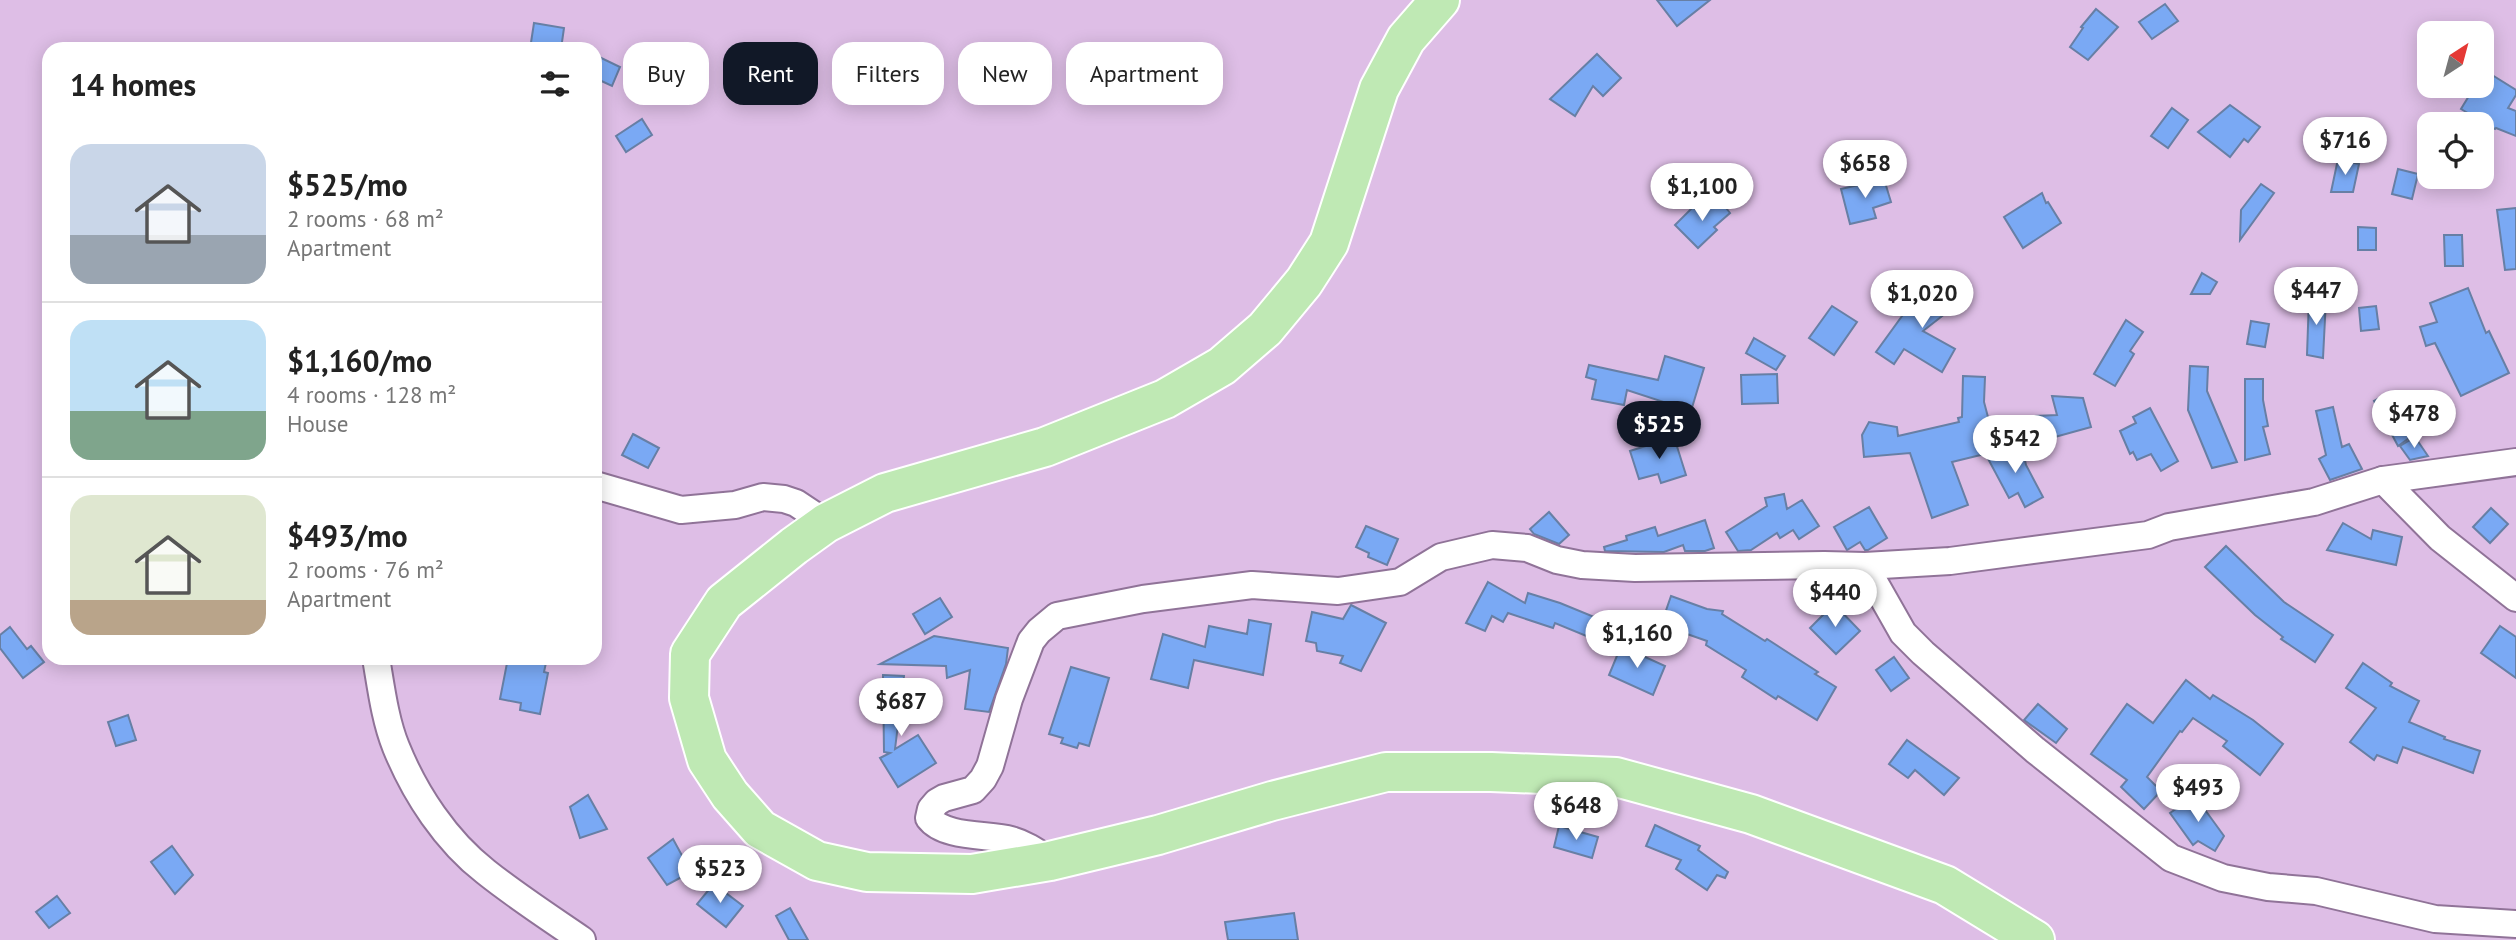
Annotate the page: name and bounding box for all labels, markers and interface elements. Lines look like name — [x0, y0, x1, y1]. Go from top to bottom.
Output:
north arrow — [2417, 21, 2494, 98]
map controls — [2417, 21, 2494, 189]
chip: Buy — [623, 42, 709, 105]
chip: Rent — [723, 42, 818, 105]
chip: Filters — [832, 42, 944, 105]
chip: New — [958, 42, 1052, 105]
chip: Apartment — [1066, 42, 1223, 105]
text: 14 homes — [70, 65, 196, 104]
icon: filters — [536, 65, 574, 103]
button: locate — [2417, 112, 2494, 189]
pin: $716 — [2304, 118, 2386, 177]
text: $716 — [2319, 125, 2371, 154]
pin: $658 — [1824, 140, 1906, 200]
text: $658 — [1839, 148, 1891, 177]
pin: $1,100 — [1645, 164, 1759, 223]
text: $525/mo — [287, 165, 408, 204]
text: $1,100 — [1666, 171, 1738, 200]
icon: home — [126, 172, 210, 256]
text: 2 rooms · 68 m² — [287, 204, 444, 233]
text: Apartment — [287, 233, 391, 262]
pin: $447 — [2275, 268, 2357, 327]
pin: $1,020 — [1865, 270, 1979, 330]
text: $447 — [2290, 275, 2342, 304]
text: $1,020 — [1886, 278, 1958, 307]
text: $1,160/mo — [287, 341, 432, 380]
icon: home — [126, 348, 210, 432]
text: 4 rooms · 128 m² — [287, 380, 456, 409]
pin: $478 — [2373, 391, 2455, 450]
text: $478 — [2388, 398, 2440, 427]
pin: $525 — [1618, 402, 1700, 461]
text: House — [287, 409, 349, 438]
text: $525 — [1633, 409, 1685, 438]
pin: $542 — [1974, 416, 2056, 475]
text: $542 — [1989, 423, 2041, 452]
text: $493/mo — [287, 516, 408, 555]
icon: home — [126, 523, 210, 607]
text: 2 rooms · 76 m² — [287, 555, 444, 584]
pin: $440 — [1794, 570, 1876, 629]
text: $440 — [1809, 577, 1861, 606]
text: Apartment — [287, 584, 391, 613]
pin: $1,160 — [1580, 610, 1694, 670]
text: $1,160 — [1601, 618, 1673, 647]
pin: $687 — [860, 678, 942, 738]
text: $687 — [875, 686, 927, 715]
pin: $493 — [2157, 764, 2239, 824]
text: $493 — [2172, 772, 2224, 801]
pin: $648 — [1535, 782, 1617, 842]
text: $648 — [1550, 790, 1602, 819]
pin: $523 — [679, 846, 761, 905]
text: $523 — [694, 853, 746, 882]

